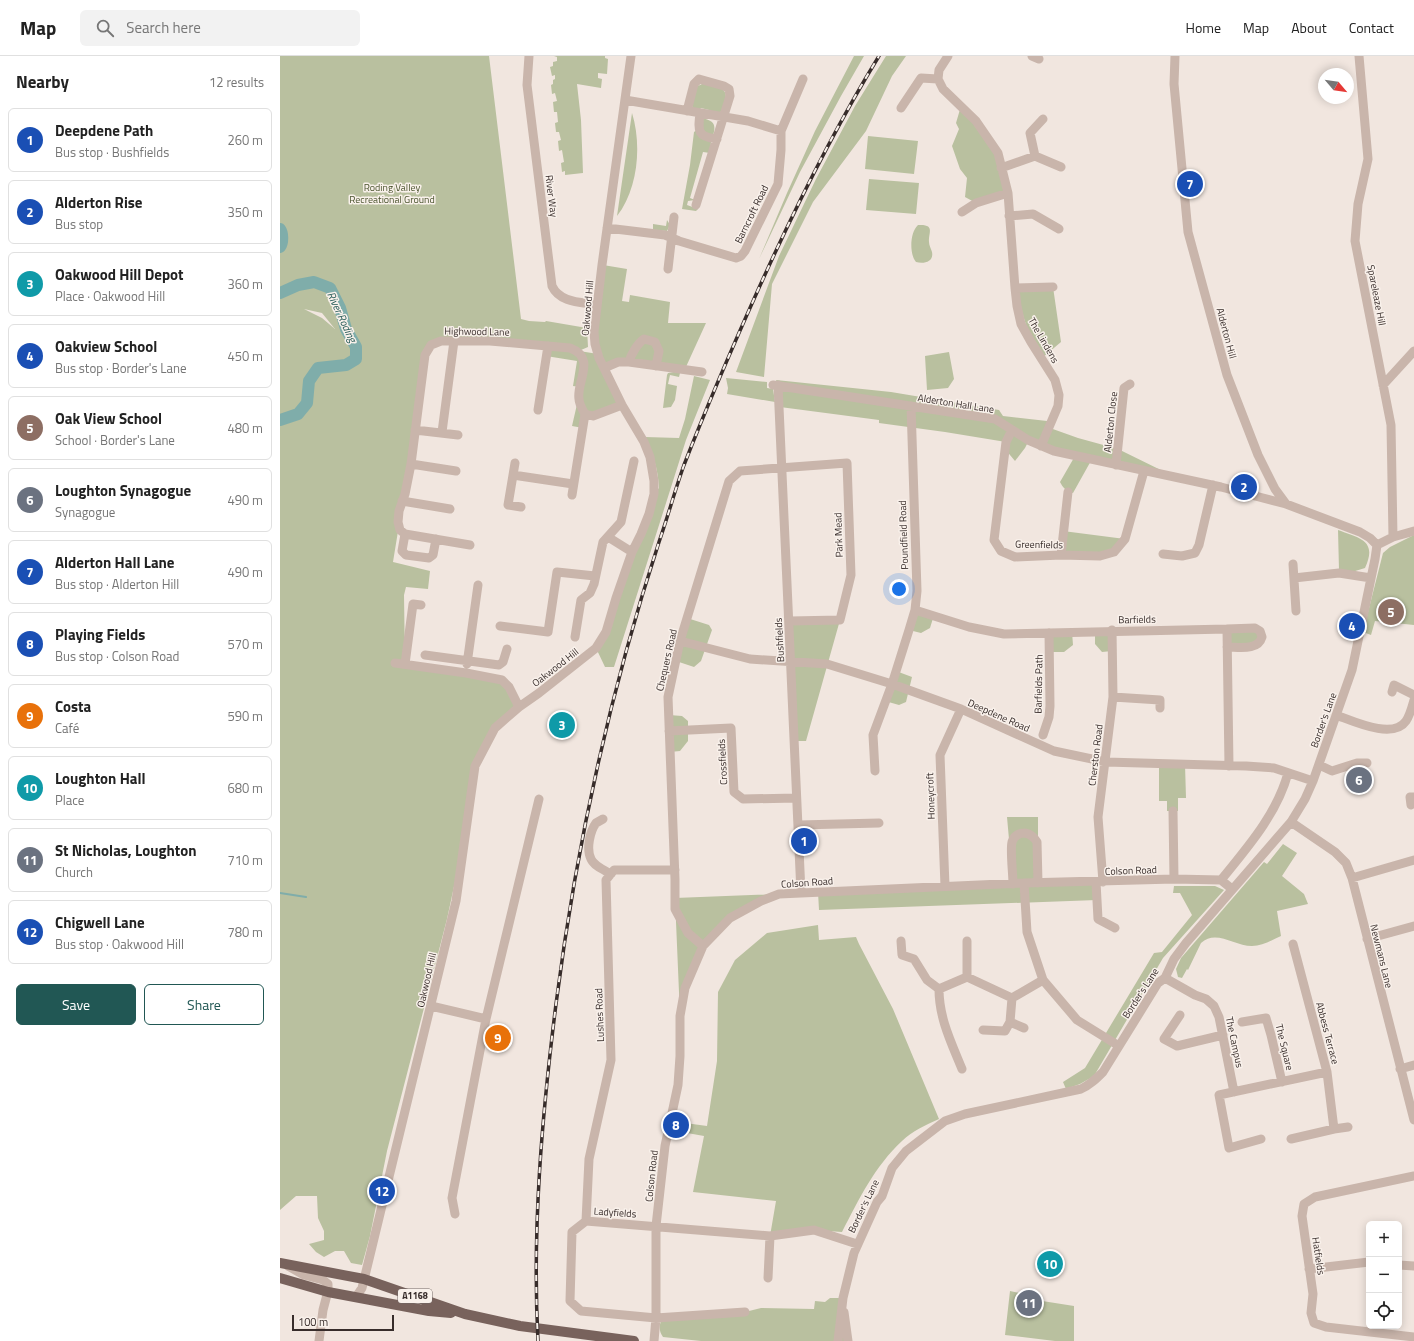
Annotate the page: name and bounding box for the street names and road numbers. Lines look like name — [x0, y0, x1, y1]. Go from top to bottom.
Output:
street label: River Way — [541, 174, 562, 218]
street label: Barncroft Road — [731, 182, 772, 246]
street label: Spareleaze Hill — [1363, 263, 1390, 327]
street label: Oakwood Hill — [578, 280, 597, 336]
street label: Alderton Hill — [1213, 306, 1240, 360]
street label: The Lindens — [1024, 315, 1063, 366]
street label: Highwood Lane — [444, 323, 510, 340]
street label: Alderton Hall Lane — [917, 390, 995, 417]
street label: Alderton Close — [1100, 391, 1121, 453]
street label: Poundfield Road — [895, 500, 912, 570]
street label: Park Mead — [830, 512, 847, 558]
street label: Greenfields — [1015, 537, 1063, 552]
street label: Barfields — [1118, 612, 1156, 627]
street label: Bushfields — [771, 617, 788, 662]
street label: Chequers Road — [652, 628, 681, 693]
street label: Oakwood Hill — [529, 644, 582, 690]
street label: Barfields Path — [1030, 654, 1047, 714]
street label: Border's Lane — [1307, 691, 1340, 750]
street label: Deepdene Road — [965, 695, 1032, 736]
street label: Cherston Road — [1084, 723, 1107, 787]
street label: Crossfields — [714, 738, 731, 785]
street label: Honeycroft — [922, 772, 939, 820]
street label: Colson Road — [1105, 862, 1157, 879]
street label: Colson Road — [781, 873, 834, 892]
street label: Newmans Lane — [1366, 923, 1397, 990]
street label: Oakwood Hill — [413, 951, 440, 1009]
street label: Border's Lane — [1118, 965, 1162, 1022]
street label: Lushes Road — [591, 988, 608, 1042]
street label: Abbess Terrace — [1312, 1000, 1343, 1066]
street label: The Campus — [1222, 1015, 1247, 1069]
street label: The Square — [1272, 1022, 1298, 1072]
street label: Colson Road — [641, 1149, 662, 1203]
street label: Border's Lane — [844, 1177, 883, 1235]
street label: Ladyfields — [593, 1204, 637, 1221]
street label: Hatfields — [1308, 1236, 1329, 1276]
road number: A1168 — [398, 1289, 432, 1303]

